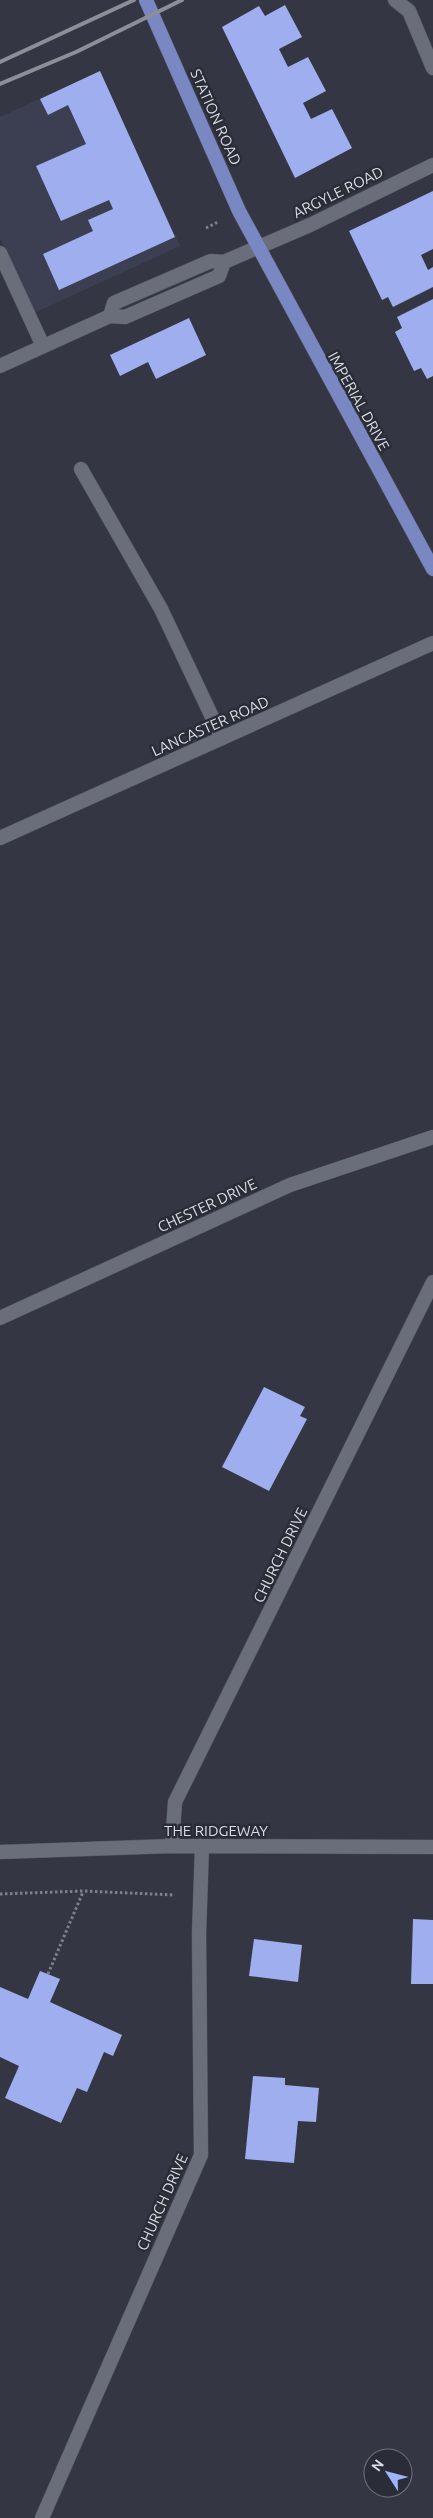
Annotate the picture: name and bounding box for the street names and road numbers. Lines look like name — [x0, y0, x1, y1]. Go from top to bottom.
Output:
street label: STATION ROAD — [187, 66, 245, 168]
street label: ARGYLE ROAD — [290, 163, 386, 221]
street label: IMPERIAL DRIVE — [325, 349, 393, 453]
street label: LANCASTER ROAD — [149, 692, 271, 760]
street label: CHESTER DRIVE — [155, 1175, 259, 1235]
street label: CHURCH DRIVE — [250, 1505, 310, 1605]
street label: THE RIDGEWAY — [164, 1822, 268, 1839]
street label: CHURCH DRIVE — [133, 2151, 191, 2253]

